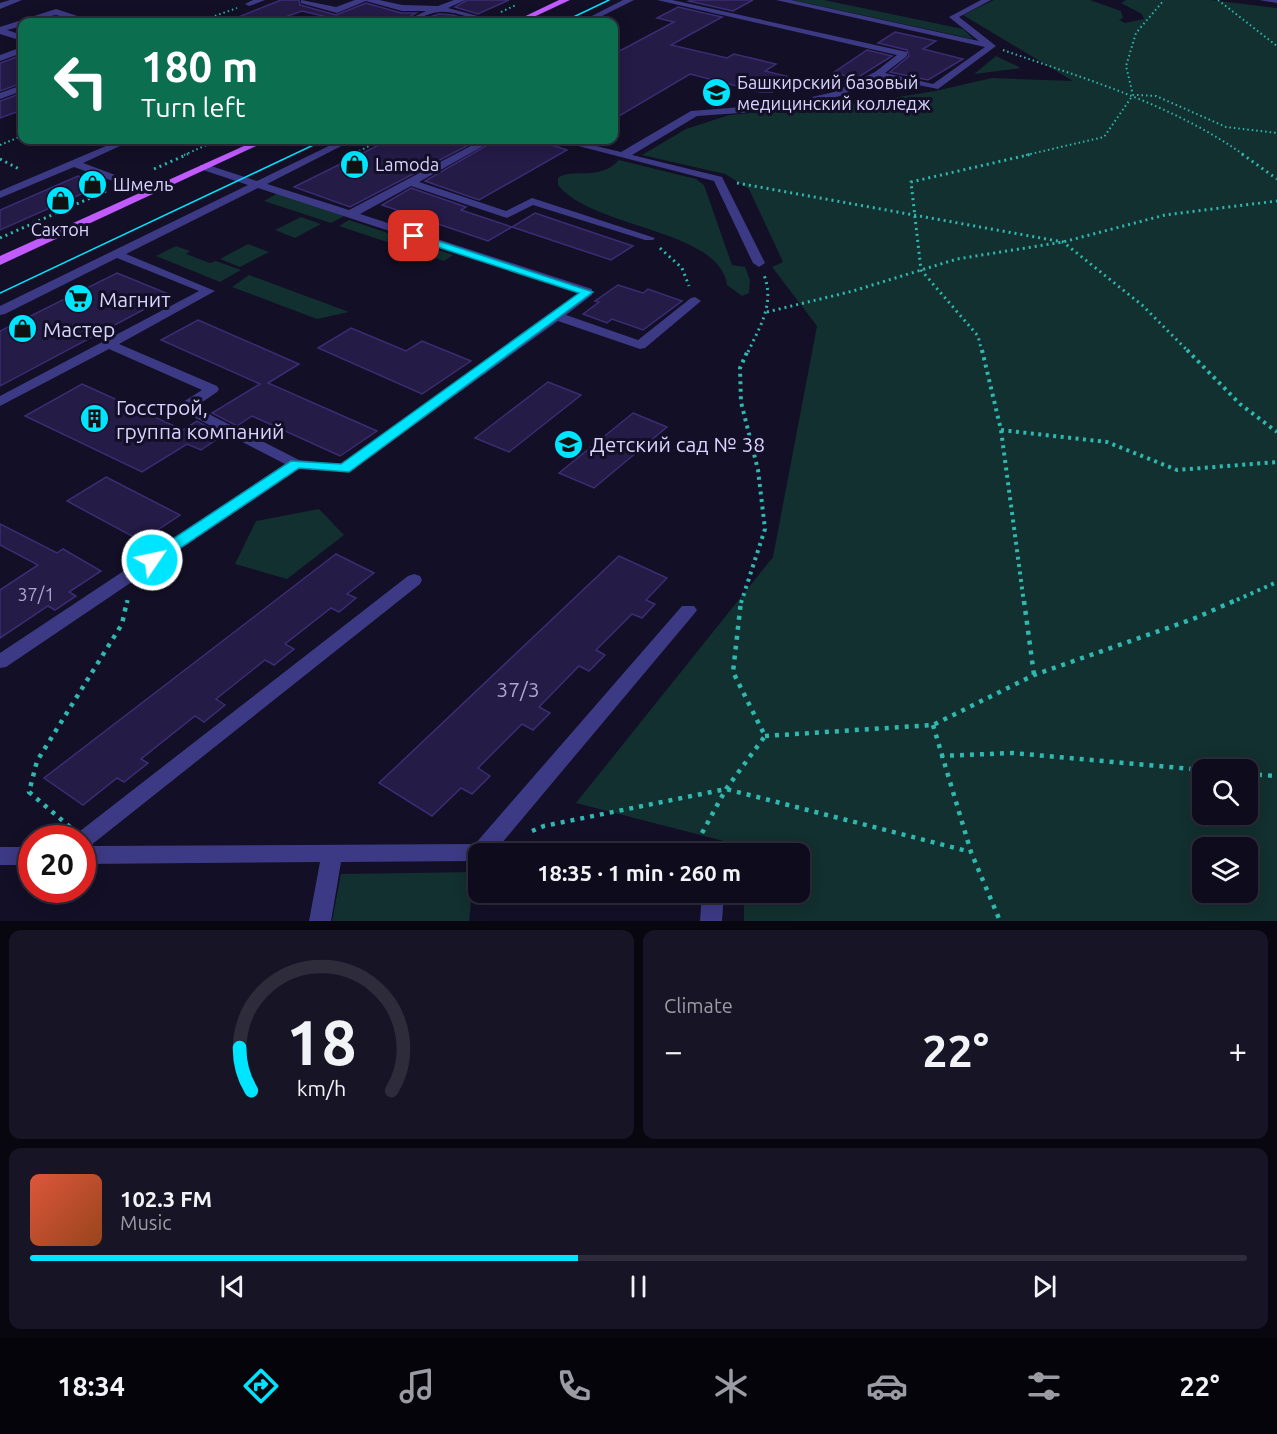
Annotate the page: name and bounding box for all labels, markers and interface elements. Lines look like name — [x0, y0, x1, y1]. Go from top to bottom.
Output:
icon: left — [42, 42, 120, 120]
text: 180 m — [141, 43, 258, 90]
place label: Башкирский базовый медицинский колледж — [737, 72, 931, 113]
school or university icon: Башкирский базовый медицинский колледж — [700, 76, 732, 108]
text: Turn left — [141, 92, 245, 122]
shop icon: Lamoda — [338, 148, 370, 180]
place label: Lamoda — [375, 154, 439, 174]
shop icon: Шмель — [76, 168, 108, 200]
place label: Шмель — [113, 174, 173, 194]
shop icon: Сактон — [44, 184, 76, 216]
pin — [388, 210, 439, 261]
place label: Сактон — [31, 219, 89, 239]
icon: arrive — [397, 219, 430, 252]
supermarket icon: Магнит — [62, 283, 94, 315]
place label: Магнит — [99, 287, 171, 311]
shop icon: Мастер — [6, 313, 38, 345]
place label: Мастер — [43, 317, 115, 341]
place label: Госстрой, группа компаний — [116, 395, 285, 443]
building icon: Госстрой, группа компаний — [79, 403, 111, 435]
school or university icon: Детский сад № 38 — [553, 428, 585, 460]
place label: Детский сад № 38 — [590, 432, 765, 456]
position arrow — [120, 528, 184, 592]
house number: 37/1 — [17, 584, 55, 604]
house number: 37/3 — [496, 677, 540, 701]
map controls — [1192, 759, 1258, 903]
button: search — [1192, 759, 1258, 825]
speed limit sign: 20 — [18, 825, 96, 903]
button: layers — [1192, 837, 1258, 903]
text: 18:35 · 1 min · 260 m — [537, 860, 741, 885]
text: Climate — [664, 994, 733, 1017]
text: 18 — [286, 1007, 357, 1077]
text: 22° — [922, 1025, 989, 1076]
text: − — [664, 1032, 683, 1069]
text: + — [1228, 1032, 1247, 1069]
text: km/h — [297, 1077, 346, 1101]
text: 102.3 FM — [120, 1186, 212, 1211]
text: Music — [120, 1211, 172, 1234]
icon: previous — [216, 1270, 249, 1303]
icon: pause — [622, 1270, 655, 1303]
icon: next — [1028, 1270, 1061, 1303]
icon: directions — [240, 1365, 282, 1407]
icon: music — [396, 1365, 438, 1407]
icon: phone — [553, 1365, 595, 1407]
icon: climate — [710, 1365, 752, 1407]
icon: car — [866, 1365, 908, 1407]
icon: filters — [1023, 1365, 1065, 1407]
text: 18:34 — [57, 1371, 125, 1401]
text: 22° — [1180, 1371, 1220, 1401]

